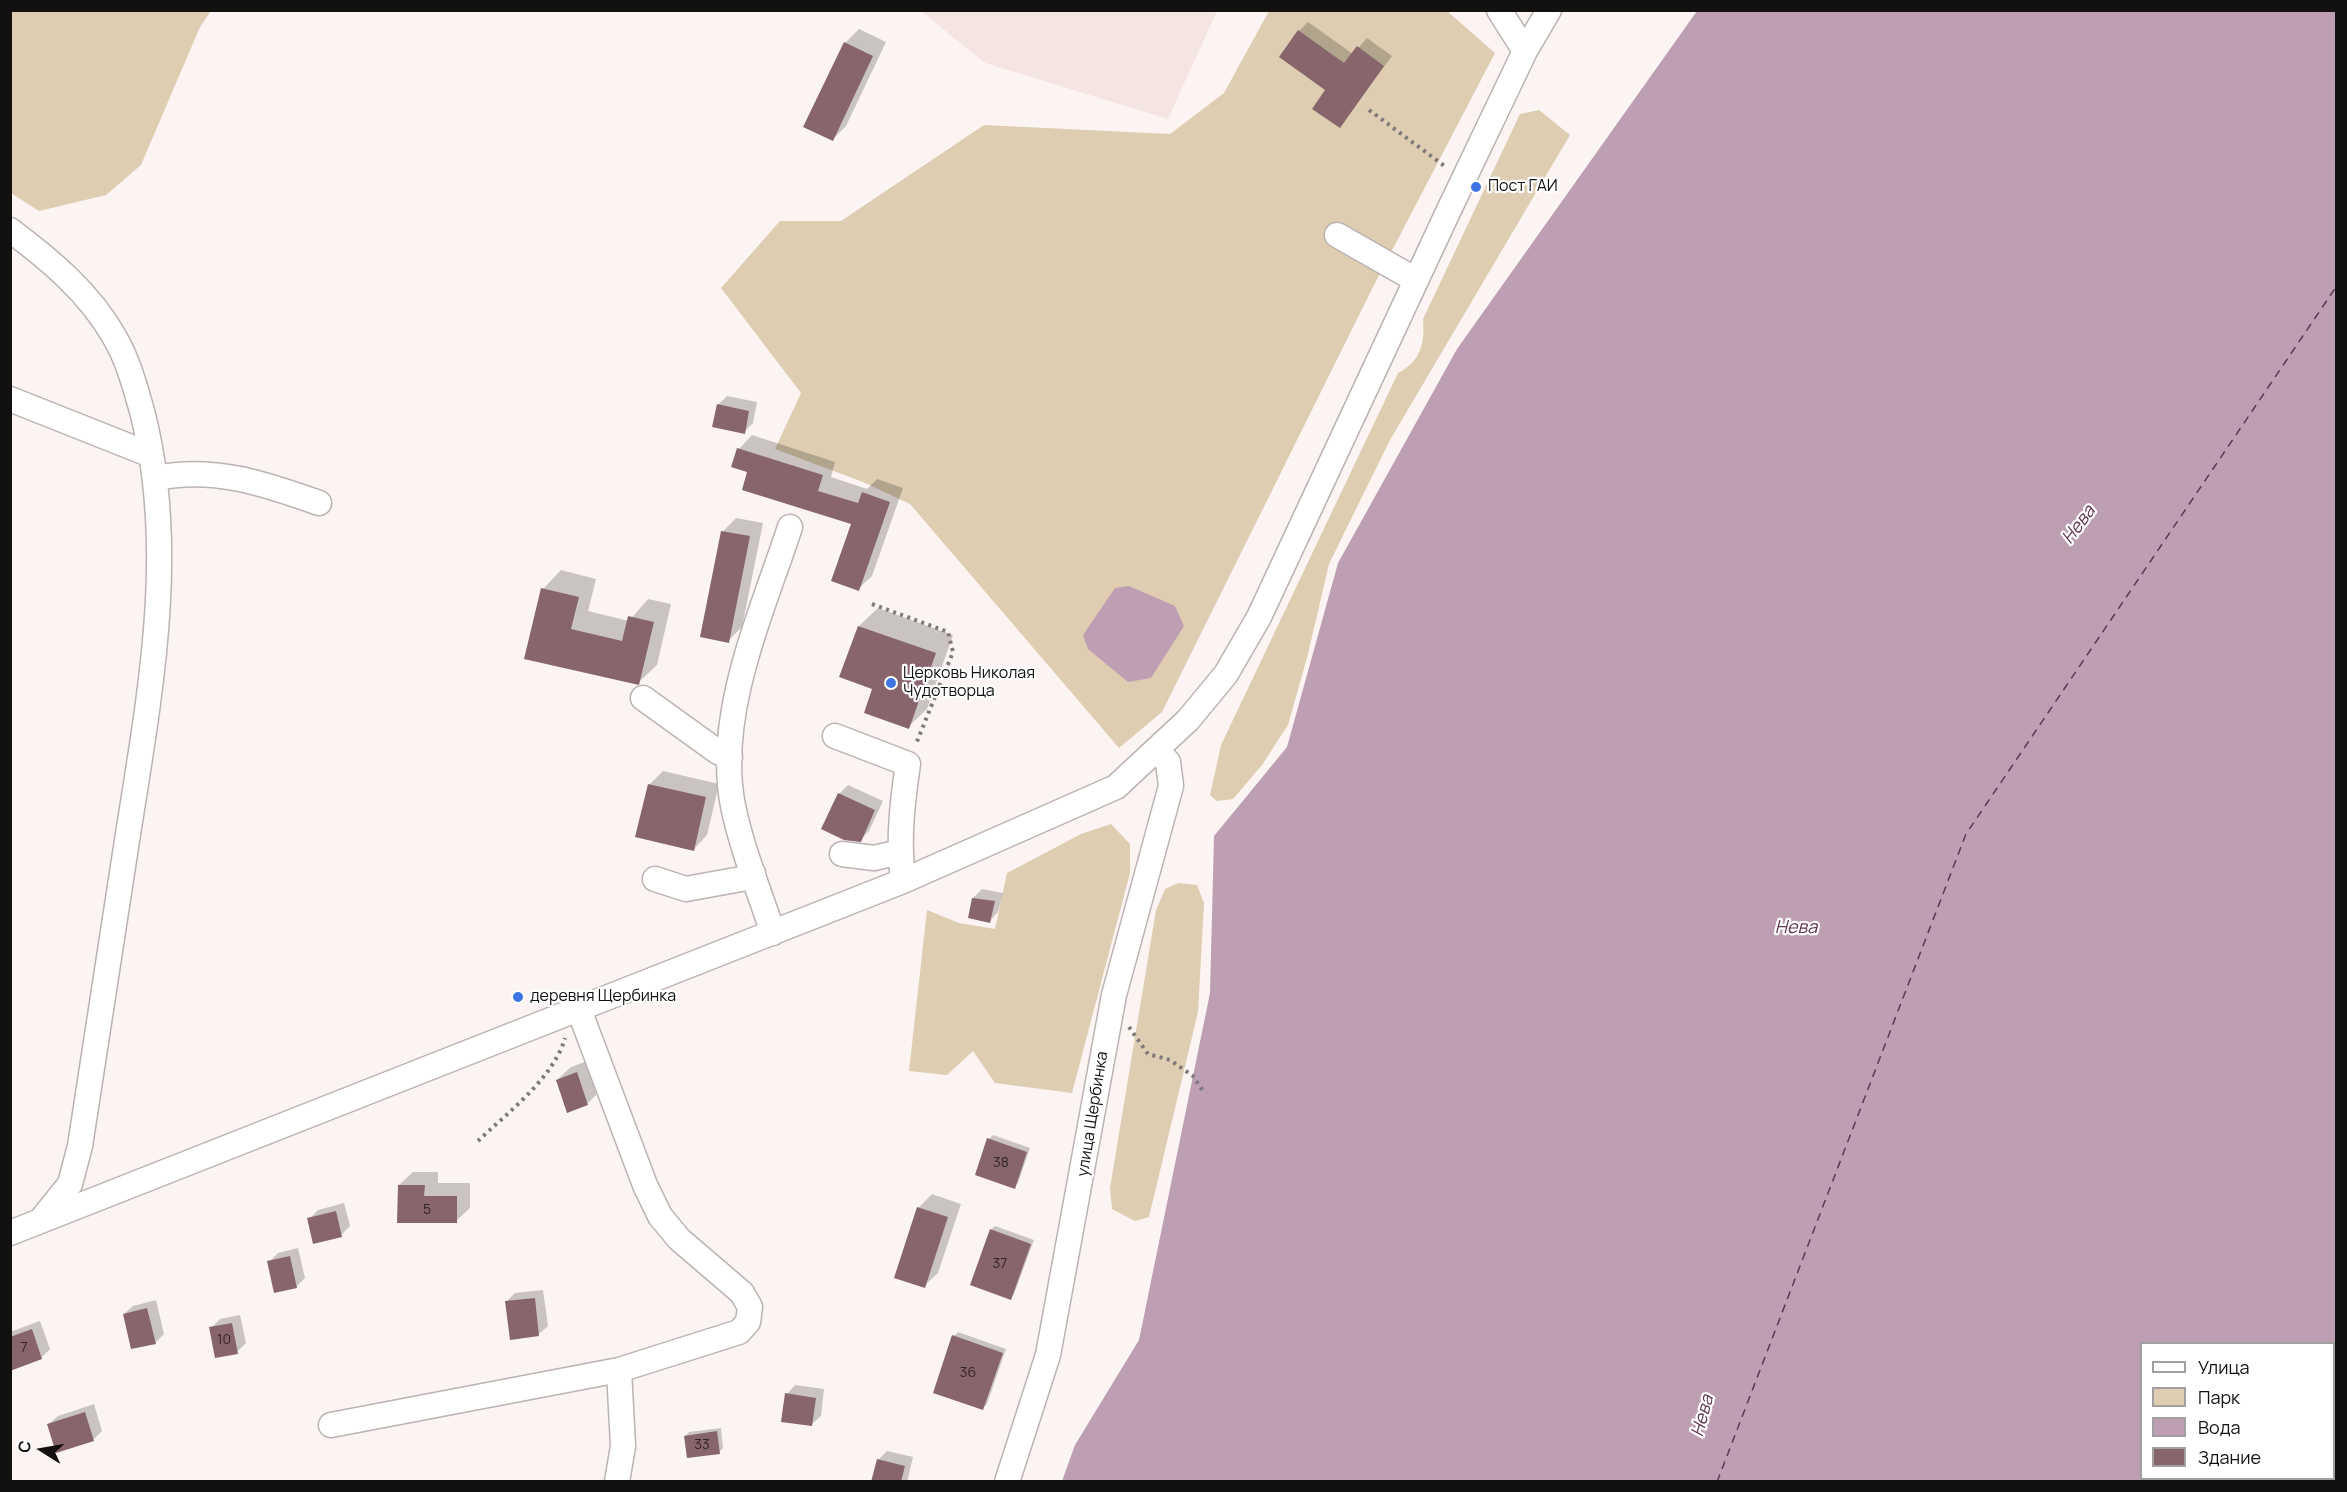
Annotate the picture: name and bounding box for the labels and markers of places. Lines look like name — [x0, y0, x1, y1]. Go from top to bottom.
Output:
place label: Пост ГАИ — [1488, 177, 1558, 197]
marker: Пост ГАИ — [1469, 180, 1483, 194]
place label: Церковь Николая Чудотворца — [903, 664, 1035, 702]
marker: Церковь Николая Чудотворца — [884, 676, 898, 690]
place label: деревня Щербинка — [530, 987, 676, 1007]
marker: деревня Щербинка — [511, 990, 525, 1004]

